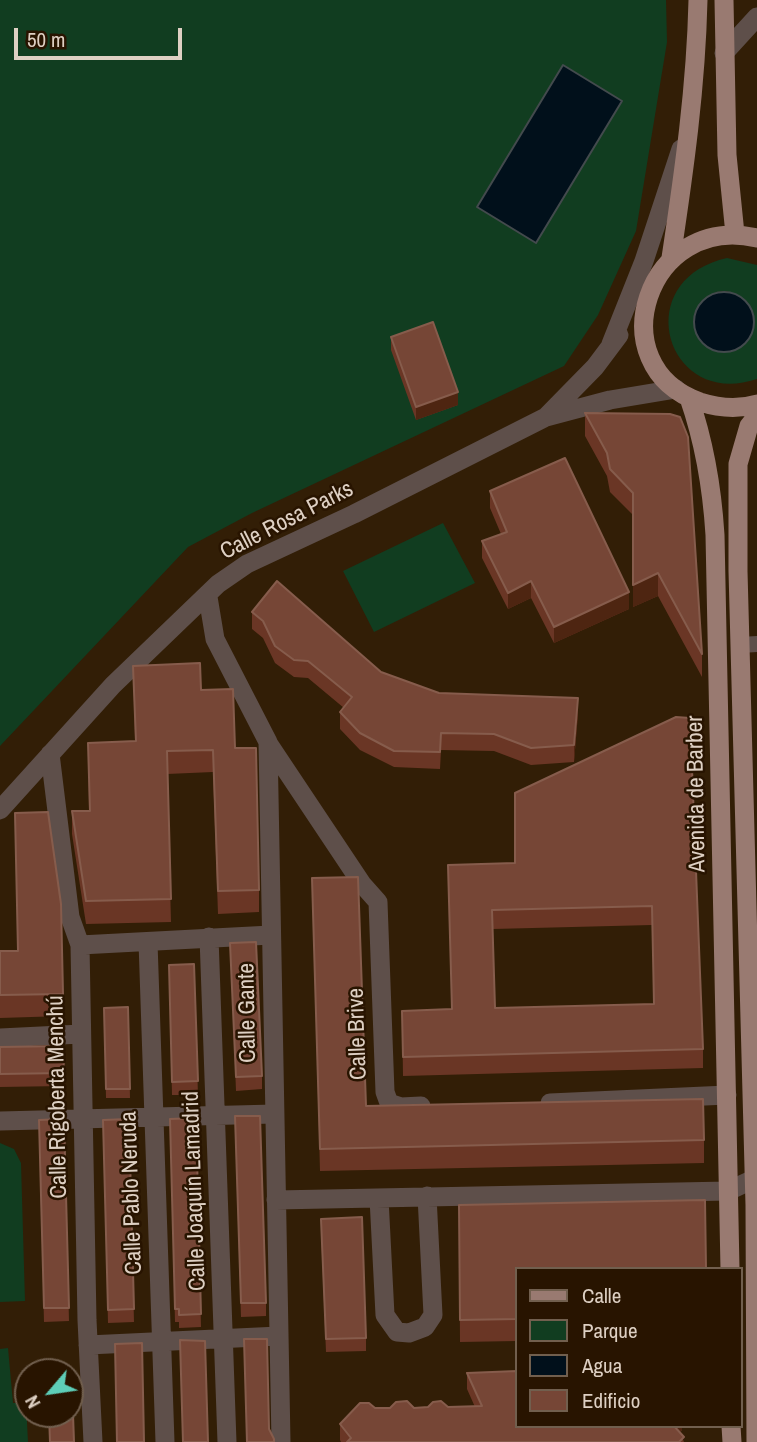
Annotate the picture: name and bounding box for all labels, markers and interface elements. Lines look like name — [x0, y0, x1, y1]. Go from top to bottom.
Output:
scale bar — [18, 14, 186, 58]
text: 50 m — [27, 25, 65, 54]
street label: Calle Rosa Parks — [216, 476, 358, 566]
street label: Avenida de Barber — [682, 715, 712, 873]
street label: Calle Gante — [233, 963, 263, 1063]
street label: Calle Brive — [343, 987, 373, 1081]
street label: Calle Rigoberta Menchú — [42, 995, 74, 1199]
street label: Calle Joaquín Lamadrid — [178, 1090, 212, 1292]
street label: Calle Pablo Neruda — [115, 1111, 149, 1275]
legend — [516, 1267, 743, 1428]
text: Calle — [582, 1281, 621, 1310]
text: Parque — [582, 1316, 638, 1345]
text: Agua — [582, 1351, 622, 1380]
north arrow — [14, 1358, 84, 1428]
text: Edificio — [582, 1386, 640, 1415]
text: N — [18, 1391, 46, 1413]

